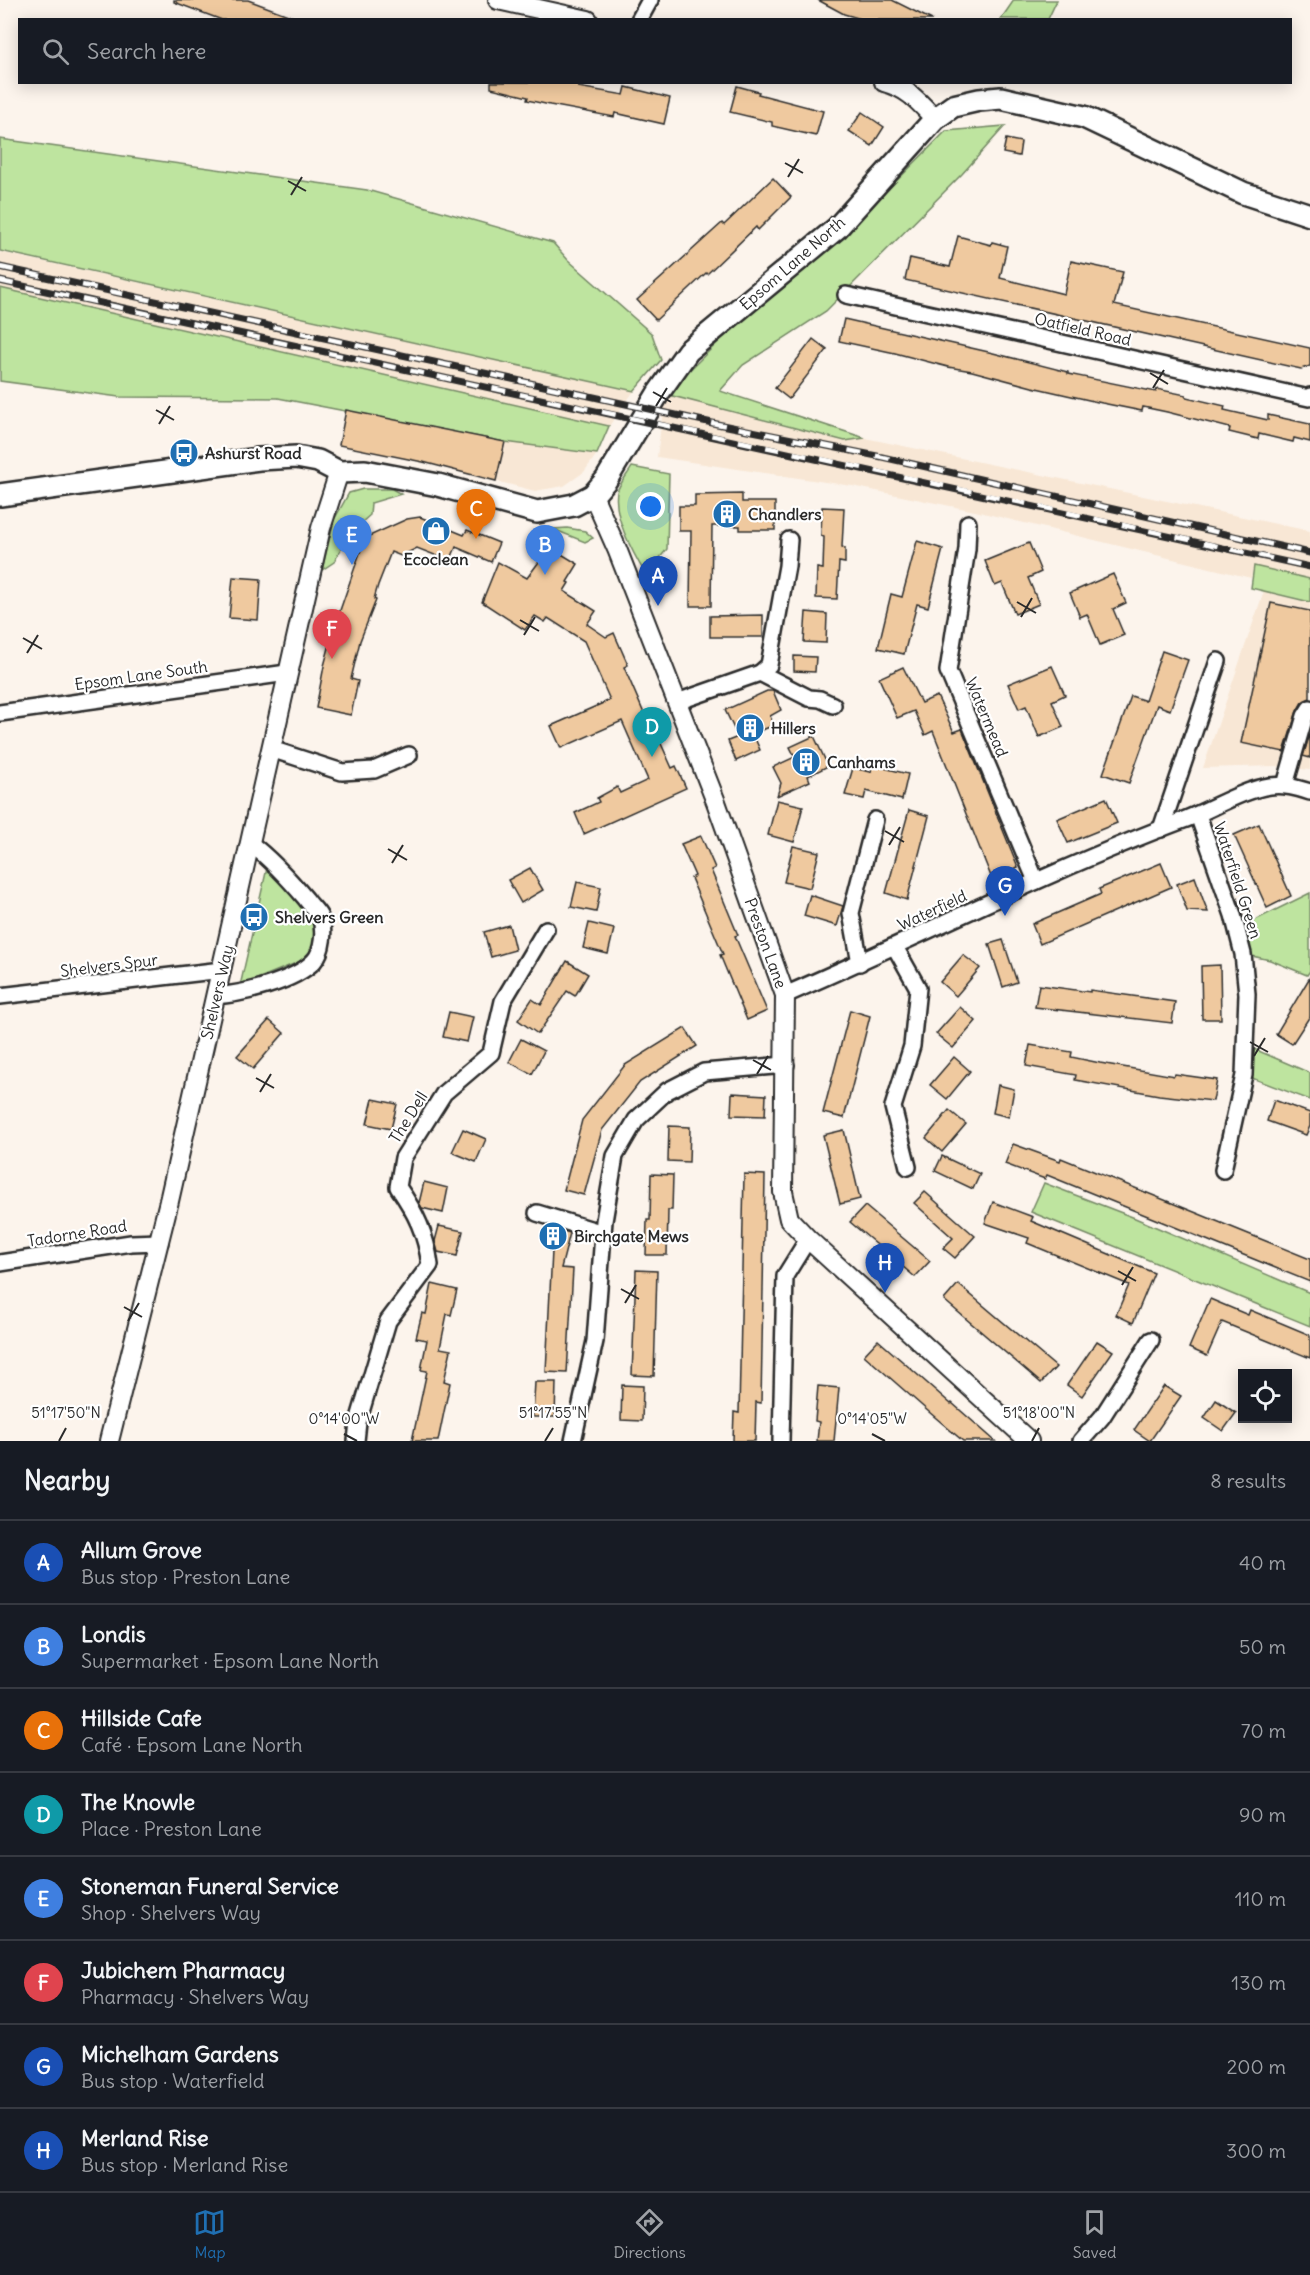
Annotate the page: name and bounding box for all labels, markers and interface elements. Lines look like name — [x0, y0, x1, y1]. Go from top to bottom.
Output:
search box — [18, 18, 1292, 84]
icon: search — [39, 35, 72, 68]
text: Search here — [87, 37, 206, 65]
street label: Epsom Lane North — [735, 212, 849, 314]
street label: Oatfield Road — [1033, 308, 1133, 350]
bus stop icon: Ashurst Road — [168, 437, 200, 469]
place label: Ashurst Road — [205, 443, 302, 463]
pin: C — [456, 490, 496, 539]
your location — [636, 492, 665, 521]
building icon: Chandlers — [711, 498, 743, 530]
place label: Chandlers — [748, 504, 822, 524]
shop icon: Ecoclean — [420, 515, 452, 547]
pin: E — [332, 516, 372, 565]
pin: B — [526, 526, 564, 575]
place label: Ecoclean — [404, 549, 468, 569]
pin: A — [638, 556, 678, 606]
pin: F — [312, 610, 352, 659]
street label: Epsom Lane South — [73, 656, 209, 694]
street label: Watermead — [961, 674, 1013, 760]
pin: D — [632, 708, 672, 757]
building icon: Hillers — [734, 712, 766, 744]
place label: Hillers — [771, 718, 816, 738]
building icon: Canhams — [790, 746, 822, 778]
place label: Canhams — [827, 752, 895, 772]
street label: Waterfield Green — [1210, 819, 1266, 941]
pin: G — [986, 866, 1024, 916]
street label: Waterfield — [894, 885, 970, 935]
street label: Preston Lane — [740, 895, 792, 991]
bus stop icon: Shelvers Green — [238, 901, 270, 933]
place label: Shelvers Green — [275, 907, 383, 927]
street label: Shelvers Way — [196, 943, 238, 1041]
street label: Shelvers Spur — [59, 949, 159, 981]
street label: The Dell — [384, 1087, 432, 1147]
street label: Tadorne Road — [26, 1215, 128, 1251]
building icon: Birchgate Mews — [537, 1220, 569, 1252]
place label: Birchgate Mews — [574, 1226, 689, 1247]
pin: H — [866, 1244, 904, 1293]
map controls — [1238, 1369, 1292, 1423]
button: locate — [1238, 1369, 1292, 1423]
text: 51°17'50"N — [31, 1403, 101, 1422]
text: 51°17'55"N — [519, 1403, 587, 1422]
text: 51°18'00"N — [1003, 1403, 1075, 1422]
text: 0°14'00"W — [309, 1409, 380, 1428]
text: 0°14'05"W — [837, 1409, 907, 1428]
text: Nearby — [24, 1464, 110, 1497]
text: 8 results — [1210, 1468, 1286, 1493]
text: Allum Grove — [81, 1536, 202, 1564]
text: A — [37, 1550, 50, 1575]
text: 40 m — [1239, 1550, 1286, 1575]
text: Bus stop · Preston Lane — [81, 1564, 290, 1589]
text: Londis — [81, 1620, 146, 1648]
text: B — [37, 1634, 50, 1659]
text: 50 m — [1239, 1634, 1286, 1659]
text: Supermarket · Epsom Lane North — [81, 1648, 379, 1673]
text: Hillside Cafe — [81, 1704, 202, 1732]
text: C — [37, 1718, 50, 1743]
text: 70 m — [1241, 1718, 1286, 1743]
text: Café · Epsom Lane North — [81, 1732, 302, 1757]
text: The Knowle — [81, 1788, 195, 1816]
text: D — [36, 1802, 51, 1827]
text: 90 m — [1239, 1802, 1286, 1827]
text: Place · Preston Lane — [81, 1816, 262, 1841]
text: Stoneman Funeral Service — [81, 1872, 339, 1900]
text: E — [38, 1886, 49, 1911]
text: 110 m — [1235, 1886, 1286, 1911]
text: Shop · Shelvers Way — [81, 1900, 261, 1925]
text: Jubichem Pharmacy — [81, 1956, 285, 1984]
text: F — [38, 1970, 49, 1995]
text: 130 m — [1231, 1970, 1286, 1995]
text: Pharmacy · Shelvers Way — [81, 1984, 309, 2009]
text: Michelham Gardens — [81, 2040, 279, 2068]
text: G — [36, 2054, 51, 2079]
text: 200 m — [1226, 2054, 1286, 2079]
text: Bus stop · Waterfield — [81, 2068, 265, 2093]
text: Merland Rise — [81, 2124, 209, 2152]
text: H — [36, 2138, 51, 2163]
text: 300 m — [1226, 2138, 1286, 2163]
text: Bus stop · Merland Rise — [81, 2152, 288, 2177]
tab: Map — [193, 2206, 226, 2262]
tab: Directions — [613, 2206, 686, 2262]
tab: Saved — [1073, 2206, 1117, 2262]

